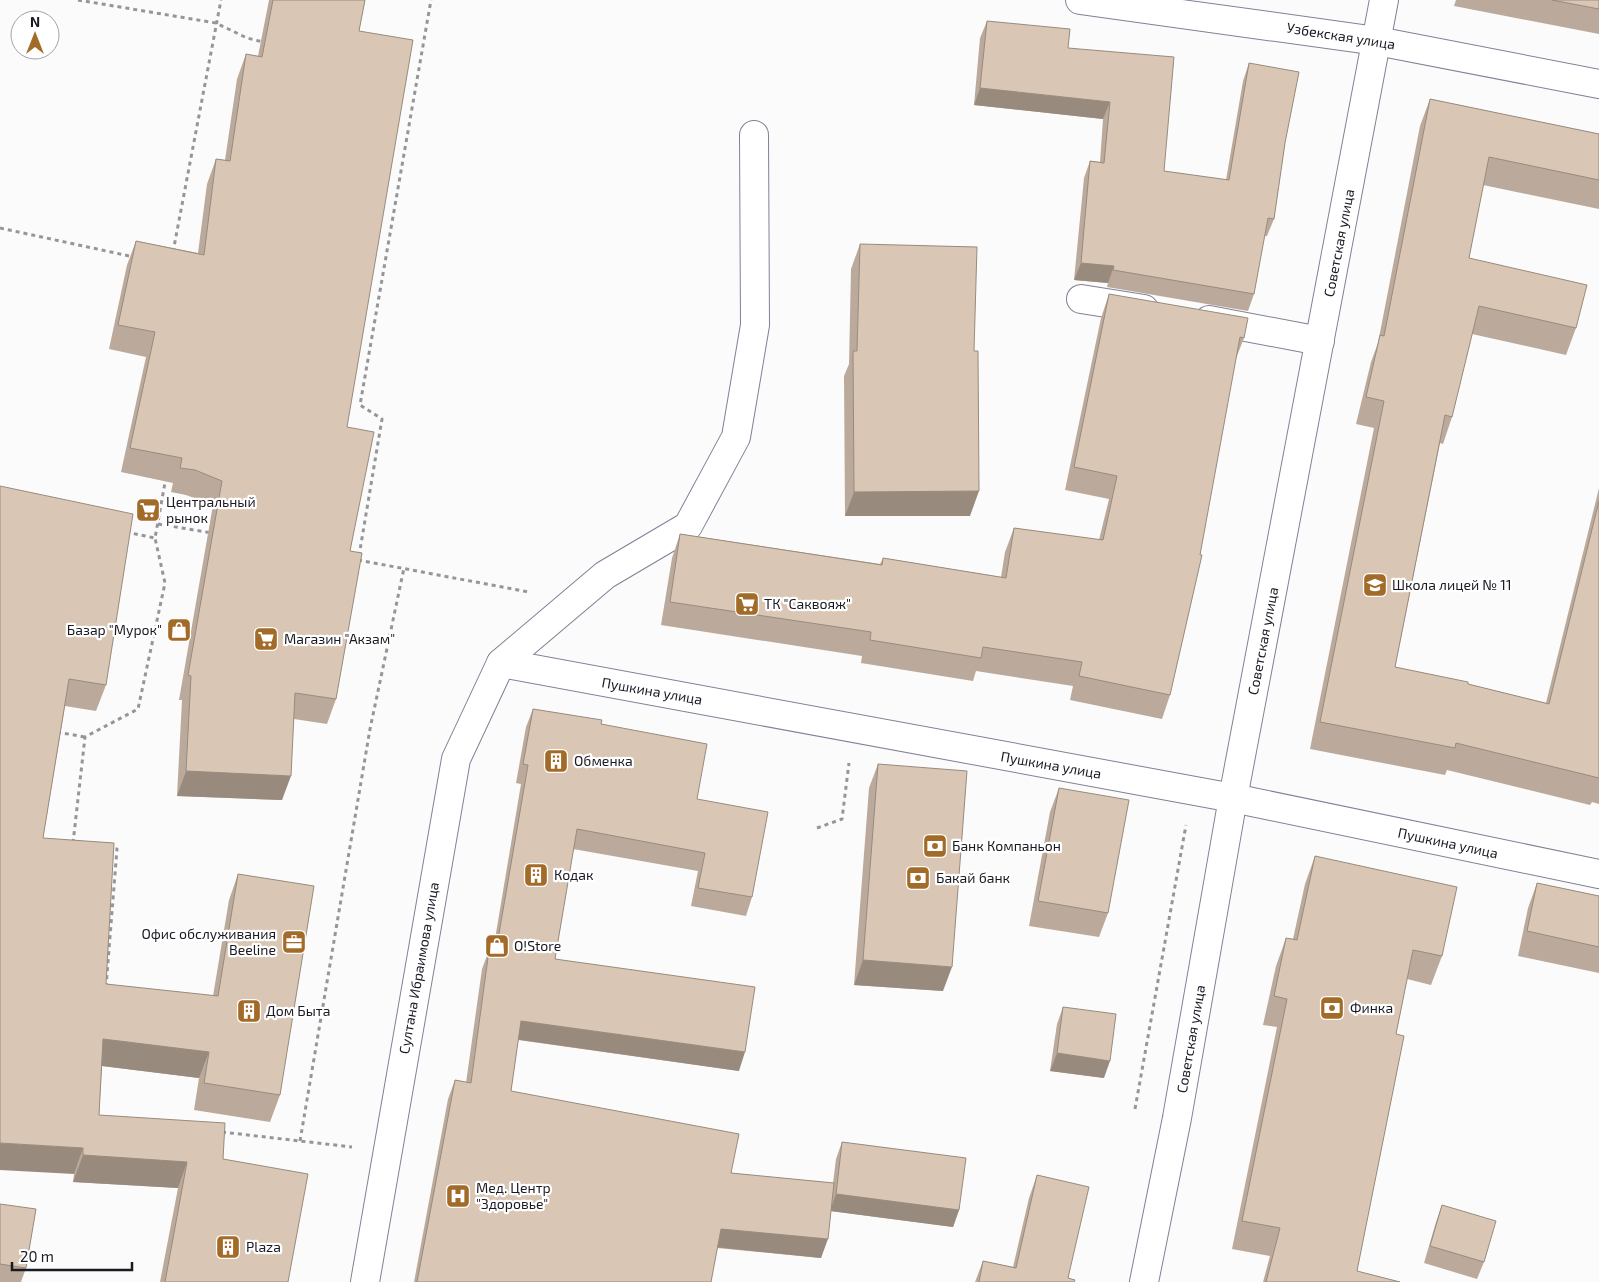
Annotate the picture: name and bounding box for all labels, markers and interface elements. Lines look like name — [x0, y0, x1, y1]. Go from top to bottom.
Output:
north arrow — [10, 10, 60, 60]
text: N — [30, 13, 40, 30]
street label: Узбекская улица — [1286, 19, 1397, 52]
street label: Советская улица — [1320, 188, 1357, 298]
place label: Центральный рынок — [166, 493, 256, 526]
supermarket icon: Центральный рынок — [135, 497, 161, 523]
school or university icon: Школа лицей № 11 — [1362, 572, 1388, 598]
place label: Школа лицей № 11 — [1392, 576, 1512, 593]
street label: Советская улица — [1244, 586, 1281, 696]
supermarket icon: ТК "Саквояж" — [734, 591, 760, 617]
place label: ТК "Саквояж" — [764, 595, 851, 612]
shop icon: Базар "Мурок" — [166, 617, 192, 643]
place label: Базар "Мурок" — [67, 621, 162, 638]
supermarket icon: Магазин "Акзам" — [253, 626, 279, 652]
place label: Магазин "Акзам" — [284, 630, 395, 647]
street label: Пушкина улица — [600, 673, 704, 708]
street label: Пушкина улица — [999, 747, 1103, 782]
building icon: Обменка — [543, 748, 569, 774]
place label: Обменка — [574, 752, 633, 769]
street label: Пушкина улица — [1396, 824, 1500, 861]
bank icon: Банк Компаньон — [922, 833, 948, 859]
place label: Банк Компаньон — [952, 837, 1061, 854]
building icon: Кодак — [523, 862, 549, 888]
bank icon: Бакай банк — [905, 865, 931, 891]
place label: Кодак — [554, 866, 594, 883]
place label: Бакай банк — [936, 869, 1011, 886]
street label: Султана Ибраимова улица — [395, 881, 442, 1055]
place label: Офис обслуживания Beeline — [141, 925, 276, 958]
office icon: Офис обслуживания Beeline — [281, 929, 307, 955]
shop icon: O!Store — [484, 933, 510, 959]
place label: O!Store — [514, 937, 561, 954]
street label: Советская улица — [1173, 983, 1208, 1094]
bank icon: Финка — [1319, 995, 1345, 1021]
building icon: Дом Быта — [236, 998, 262, 1024]
place label: Финка — [1350, 999, 1393, 1016]
place label: Дом Быта — [266, 1002, 330, 1019]
place label: Мед. Центр "Здоровье" — [476, 1179, 551, 1212]
hospital icon: Мед. Центр "Здоровье" — [445, 1183, 471, 1209]
building icon: Plaza — [215, 1234, 241, 1260]
place label: Plaza — [246, 1238, 281, 1255]
scale bar — [12, 1240, 132, 1272]
text: 20 m — [20, 1247, 54, 1265]

